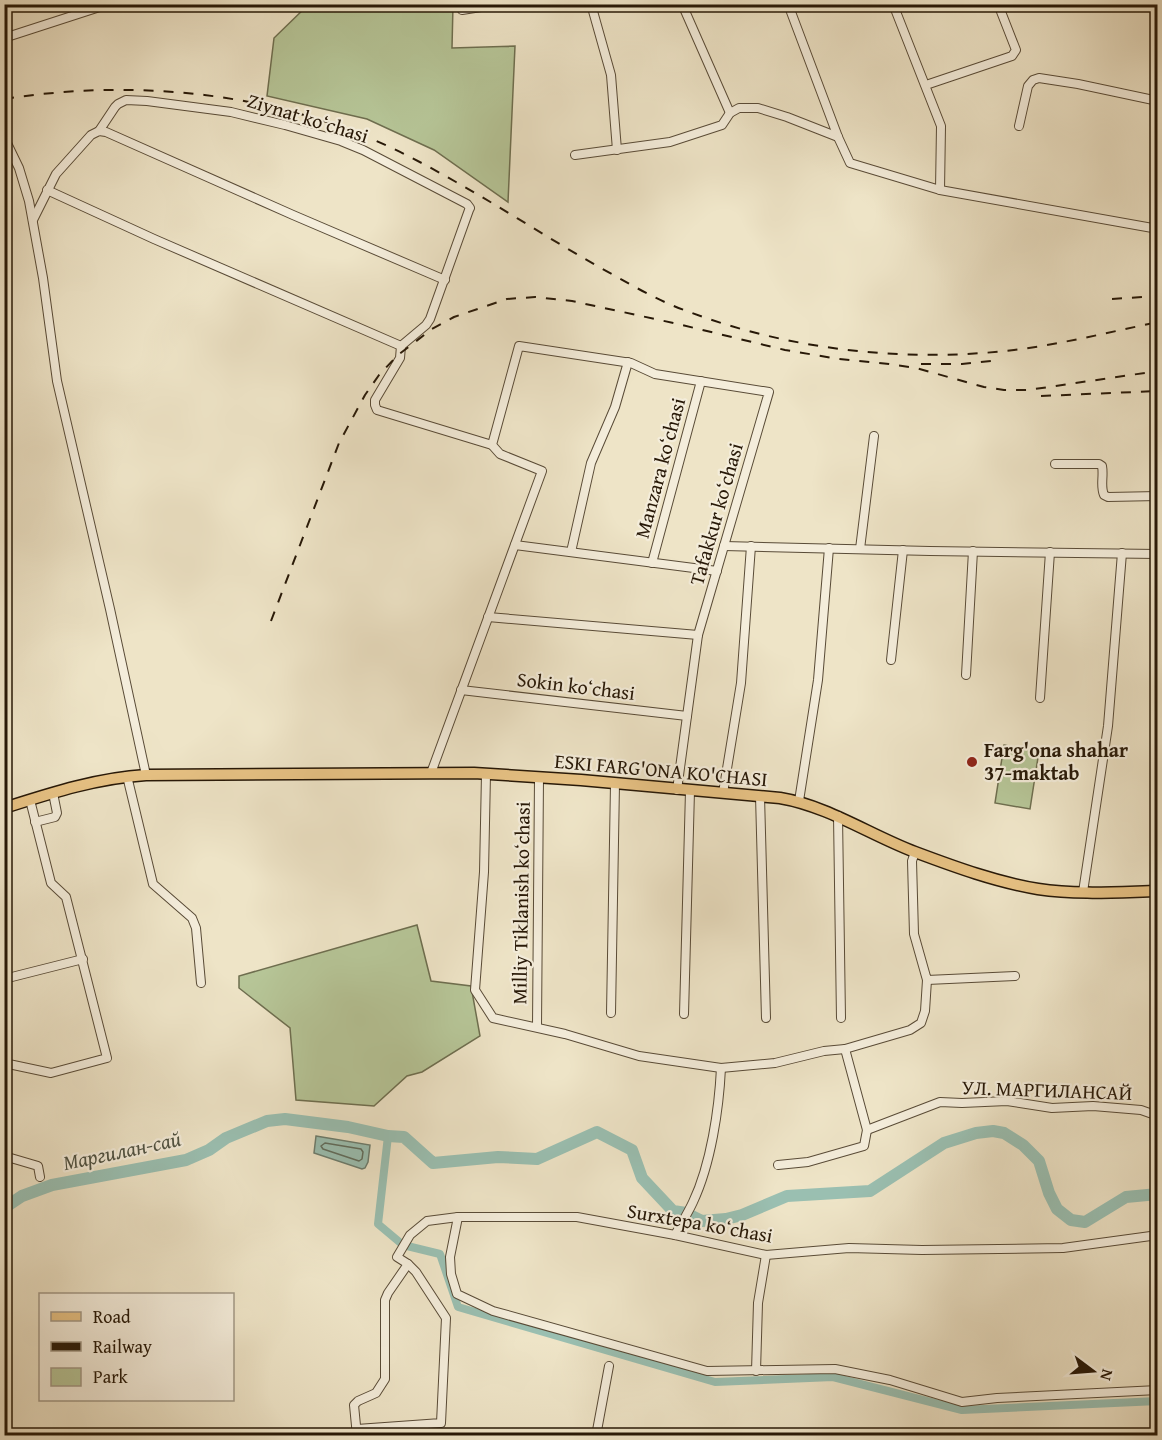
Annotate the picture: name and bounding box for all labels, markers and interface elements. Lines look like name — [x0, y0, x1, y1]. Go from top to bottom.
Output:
street label: Ziynat koʻchasi — [244, 85, 373, 150]
street label: Manzara koʻchasi — [627, 394, 692, 541]
street label: Tafakkur koʻchasi — [681, 439, 750, 588]
street label: Sokin koʻchasi — [515, 664, 637, 707]
place label: Farg'ona shahar 37-maktab — [984, 735, 1128, 787]
street label: ESKI FARG'ONA KO'CHASI — [553, 746, 769, 793]
marker: Farg'ona shahar 37-maktab — [965, 755, 979, 769]
street label: Milliy Tiklanish koʻchasi — [504, 801, 537, 1005]
street label: УЛ. МАРГИЛАНСАЙ — [961, 1072, 1133, 1107]
water label: Маргилан-сай — [60, 1123, 184, 1178]
street label: Surxtepa koʻchasi — [625, 1195, 776, 1250]
legend — [39, 1293, 234, 1401]
text: Road — [93, 1303, 131, 1330]
text: Railway — [93, 1333, 152, 1360]
north arrow — [1063, 1341, 1123, 1401]
text: Park — [93, 1363, 129, 1390]
text: N — [1094, 1367, 1120, 1384]

